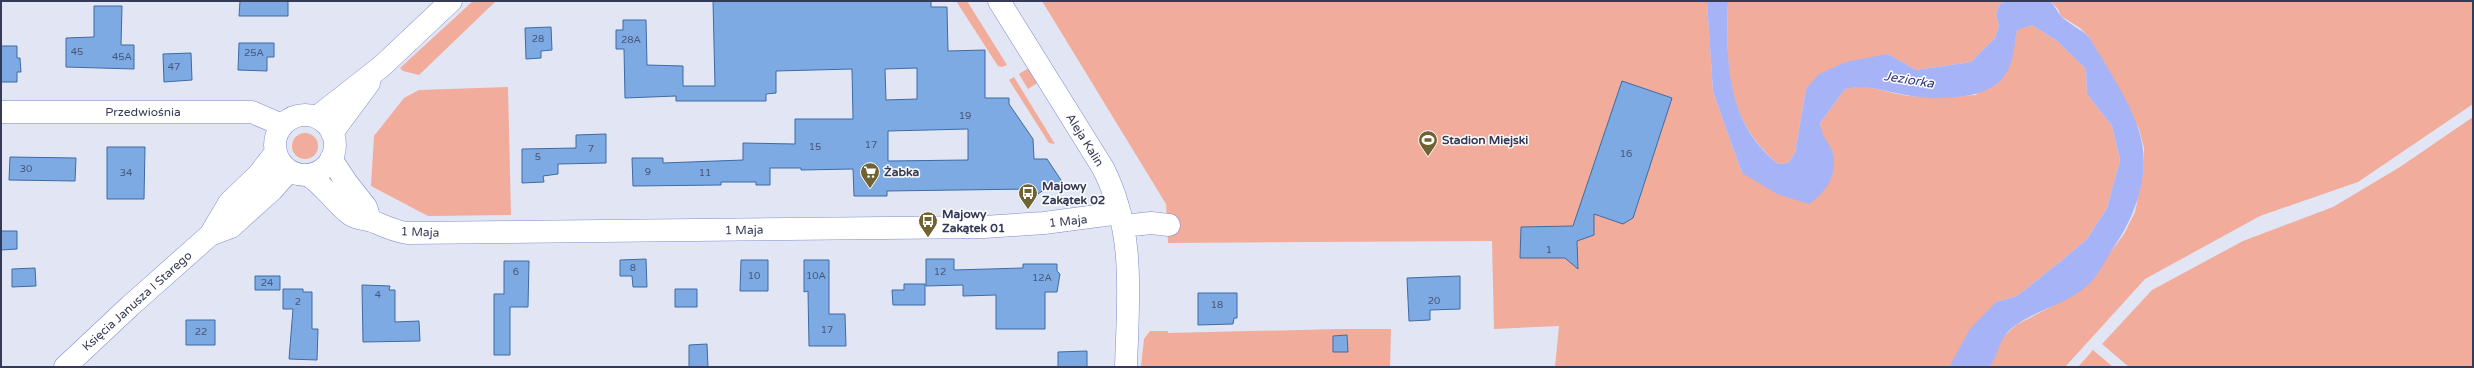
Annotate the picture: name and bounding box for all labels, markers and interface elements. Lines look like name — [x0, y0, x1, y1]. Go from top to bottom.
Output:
house number: 28 — [532, 33, 544, 45]
house number: 28A — [621, 34, 641, 46]
house number: 45 — [71, 46, 83, 58]
house number: 25A — [244, 47, 264, 59]
house number: 45A — [112, 51, 132, 63]
house number: 47 — [168, 61, 180, 73]
water label: Jeziorka — [1883, 68, 1936, 92]
street label: Przedwiośnia — [105, 105, 181, 119]
house number: 19 — [959, 110, 971, 122]
street label: Aleja Kalin — [1063, 111, 1107, 169]
sports icon: Stadion Miejski — [1417, 129, 1439, 157]
place label: Stadion Miejski — [1442, 133, 1528, 148]
house number: 17 — [865, 139, 877, 151]
house number: 15 — [809, 141, 821, 153]
house number: 7 — [588, 143, 594, 155]
house number: 16 — [1620, 148, 1632, 160]
house number: 5 — [535, 151, 541, 163]
supermarket icon: Żabka — [859, 161, 881, 189]
house number: 30 — [20, 163, 32, 175]
place label: Żabka — [884, 165, 919, 179]
house number: 9 — [645, 166, 651, 178]
house number: 34 — [120, 167, 132, 179]
house number: 11 — [699, 167, 711, 179]
place label: Majowy Zakątek 02 — [1042, 179, 1105, 207]
bus stop icon: Majowy Zakątek 02 — [1017, 182, 1039, 210]
place label: Majowy Zakątek 01 — [942, 207, 1005, 235]
bus stop icon: Majowy Zakątek 01 — [917, 210, 939, 238]
street label: 1 Maja — [1048, 212, 1088, 230]
street label: 1 Maja — [724, 223, 764, 237]
street label: 1 Maja — [400, 224, 440, 240]
house number: 1 — [1546, 244, 1552, 256]
street label: Księcia Janusza I Starego — [79, 248, 195, 354]
house number: 8 — [630, 262, 636, 274]
house number: 6 — [513, 266, 519, 278]
house number: 12 — [934, 266, 946, 278]
house number: 10 — [748, 270, 760, 282]
house number: 10A — [806, 270, 826, 282]
house number: 12A — [1032, 272, 1052, 284]
house number: 24 — [261, 277, 273, 289]
house number: 4 — [375, 289, 381, 301]
house number: 20 — [1428, 295, 1440, 307]
house number: 2 — [295, 296, 301, 308]
house number: 18 — [1211, 299, 1223, 311]
house number: 17 — [821, 324, 833, 336]
house number: 22 — [195, 326, 207, 338]

